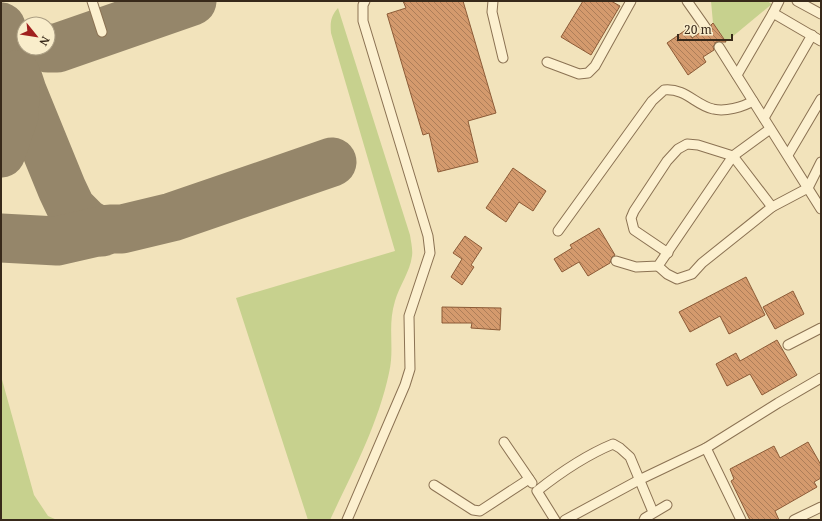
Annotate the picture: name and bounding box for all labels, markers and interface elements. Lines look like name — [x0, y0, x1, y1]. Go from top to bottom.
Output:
north arrow — [16, 16, 56, 56]
scale bar — [678, 16, 732, 42]
text: 20 m — [684, 21, 712, 38]
text: N — [36, 34, 54, 49]

